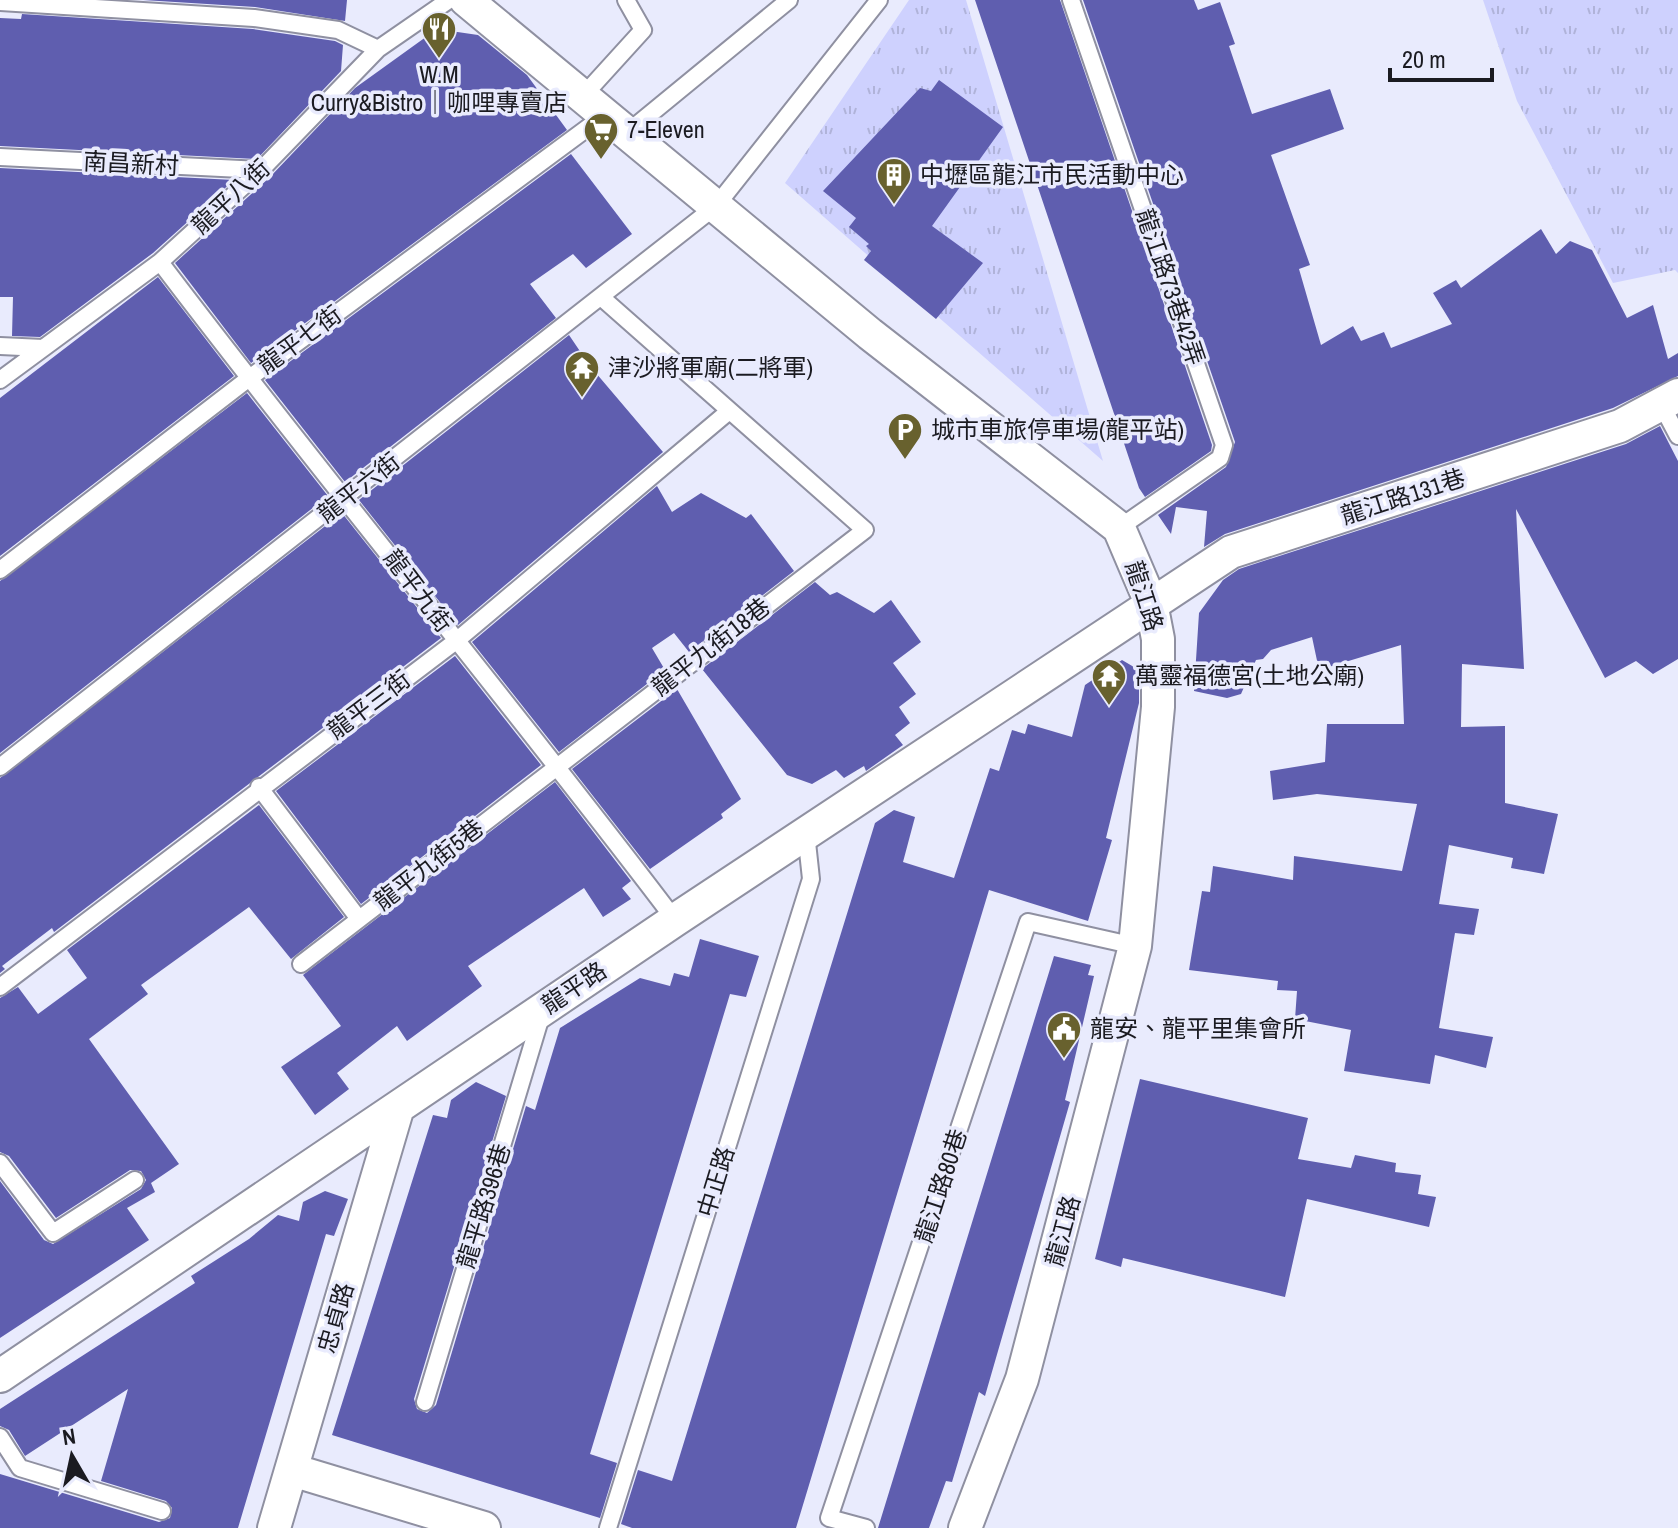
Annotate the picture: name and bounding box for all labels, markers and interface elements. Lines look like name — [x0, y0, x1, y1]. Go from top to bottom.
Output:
restaurant icon: W.M Curry&Bistro｜咖哩專賣店 — [420, 10, 458, 60]
scale bar — [1390, 32, 1492, 82]
text: 20 m — [1402, 43, 1446, 75]
place label: W.M Curry&Bistro｜咖哩專賣店 — [311, 58, 567, 118]
supermarket icon: 7-Eleven — [582, 111, 620, 161]
place label: 7-Eleven — [627, 113, 705, 145]
street label: 南昌新村 — [82, 145, 180, 181]
street label: 龍平八街 — [184, 152, 276, 241]
building icon: 中壢區龍江市民活動中心 — [875, 156, 913, 206]
place label: 中壢區龍江市民活動中心 — [920, 158, 1184, 190]
street label: 龍江路73巷42弄 — [1129, 204, 1213, 369]
street label: 龍平七街 — [251, 298, 348, 380]
temple icon: 津沙將軍廟(二將軍) — [563, 349, 601, 399]
place label: 津沙將軍廟(二將軍) — [608, 351, 813, 383]
parking icon: 城市車旅停車場(龍平站) — [886, 411, 924, 461]
place label: 城市車旅停車場(龍平站) — [931, 413, 1184, 445]
street label: 龍平六街 — [311, 445, 406, 529]
street label: 龍江路131巷 — [1336, 461, 1469, 531]
street label: 龍平九街 — [377, 542, 460, 638]
street label: 龍江路 — [1119, 557, 1171, 635]
street label: 龍平九街18巷 — [645, 590, 776, 702]
temple icon: 萬靈福德宮(土地公廟) — [1090, 657, 1128, 707]
place label: 萬靈福德宮(土地公廟) — [1135, 659, 1364, 691]
street label: 龍平三街 — [320, 663, 416, 746]
street label: 龍平九街5巷 — [367, 811, 490, 917]
street label: 龍平路 — [535, 954, 612, 1021]
public building icon: 龍安、龍平里集會所 — [1045, 1010, 1083, 1060]
place label: 龍安、龍平里集會所 — [1090, 1012, 1306, 1044]
street label: 龍江路80巷 — [907, 1125, 973, 1247]
street label: 龍平路396巷 — [449, 1139, 517, 1272]
street label: 中正路 — [689, 1143, 741, 1221]
street label: 龍江路 — [1037, 1192, 1087, 1270]
street label: 忠貞路 — [310, 1279, 360, 1357]
north arrow — [32, 1416, 112, 1496]
text: N — [60, 1420, 78, 1452]

